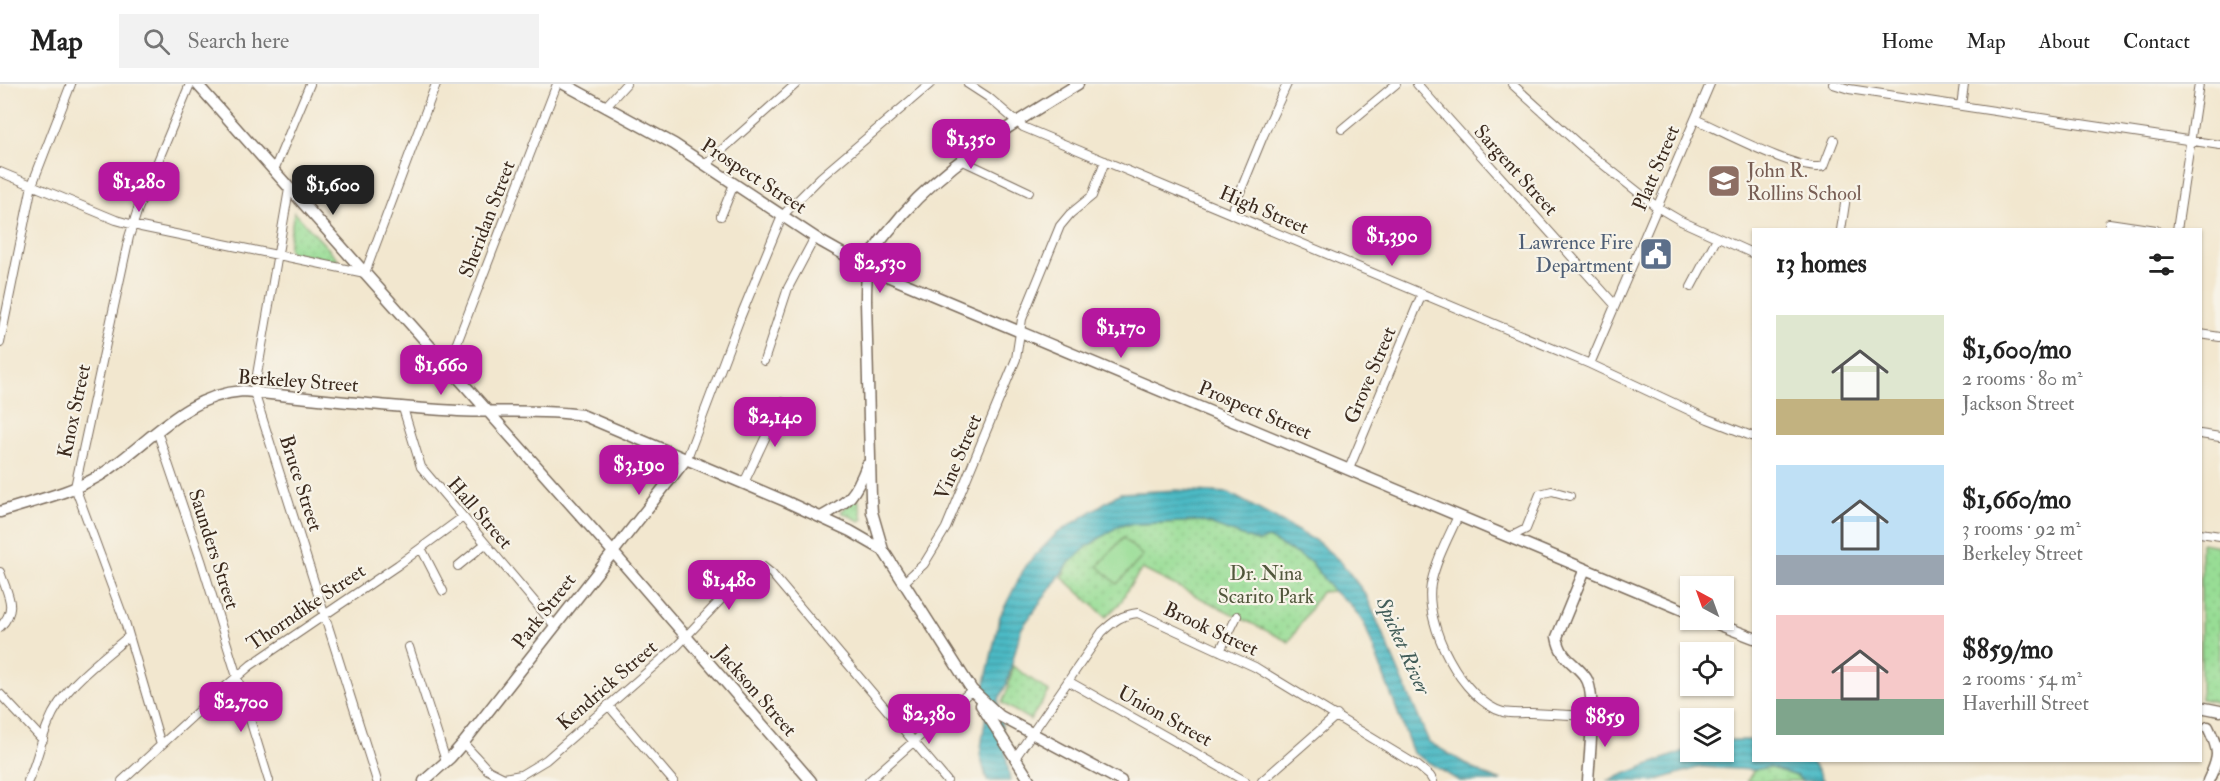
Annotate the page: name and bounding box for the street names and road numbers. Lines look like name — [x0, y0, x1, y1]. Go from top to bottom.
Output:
street label: Sargent Street — [1469, 119, 1564, 221]
street label: Platt Street — [1627, 121, 1685, 215]
street label: Prospect Street — [696, 133, 812, 221]
street label: Sheridan Street — [453, 156, 521, 281]
street label: High Street — [1216, 180, 1313, 240]
street label: Grove Street — [1338, 322, 1402, 427]
street label: Knox Street — [52, 361, 96, 460]
street label: Berkeley Street — [237, 364, 360, 398]
street label: Prospect Street — [1194, 375, 1316, 446]
street label: Vine Street — [929, 410, 987, 504]
street label: Bruce Street — [274, 432, 328, 535]
street label: Hall Street — [442, 472, 518, 555]
street label: Saunders Street — [183, 486, 245, 613]
street label: Thorndike Street — [242, 558, 371, 656]
street label: Park Street — [507, 568, 582, 654]
street label: Brook Street — [1160, 596, 1263, 662]
street label: Kendrick Street — [552, 634, 663, 735]
street label: Jackson Street — [709, 640, 803, 742]
street label: Union Street — [1113, 680, 1217, 752]

